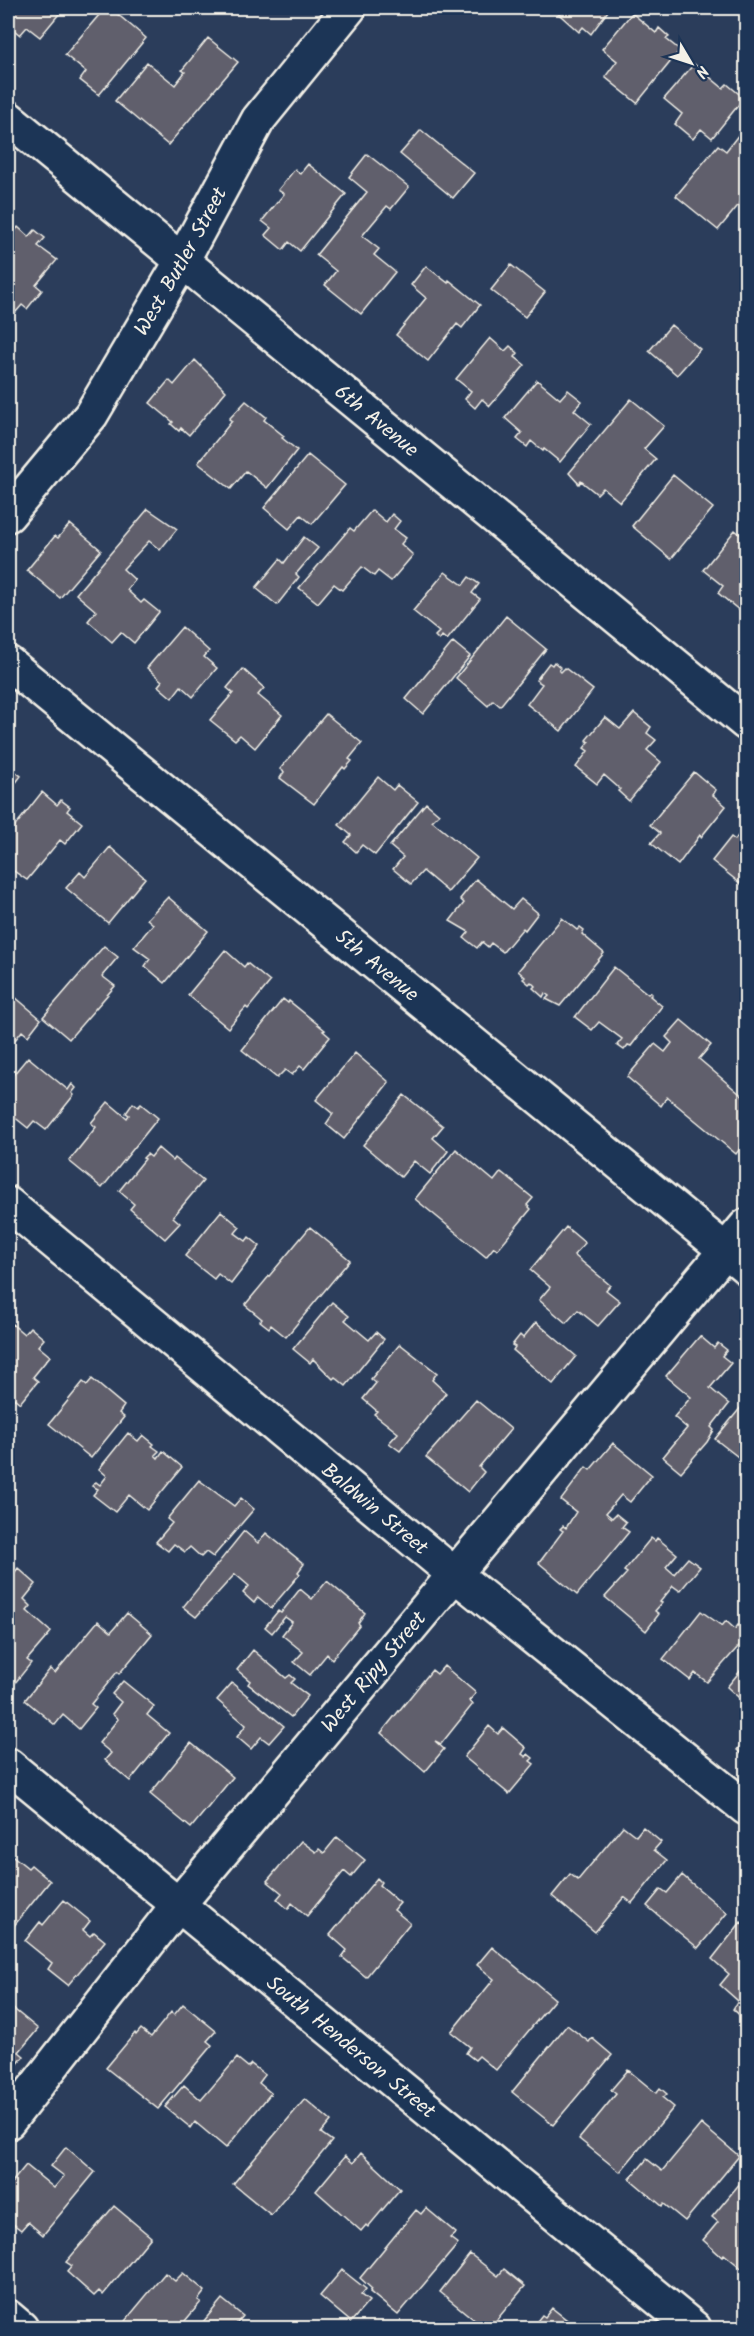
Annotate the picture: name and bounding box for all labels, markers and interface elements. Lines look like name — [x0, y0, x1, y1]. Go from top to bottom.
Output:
north arrow — [661, 33, 721, 93]
text: N — [689, 60, 714, 83]
street label: West Butler Street — [126, 181, 237, 342]
street label: 6th Avenue — [326, 377, 426, 467]
street label: 5th Avenue — [327, 922, 426, 1011]
street label: Baldwin Street — [313, 1455, 436, 1565]
street label: West Ripy Street — [314, 1604, 436, 1741]
street label: South Henderson Street — [258, 1968, 443, 2128]

